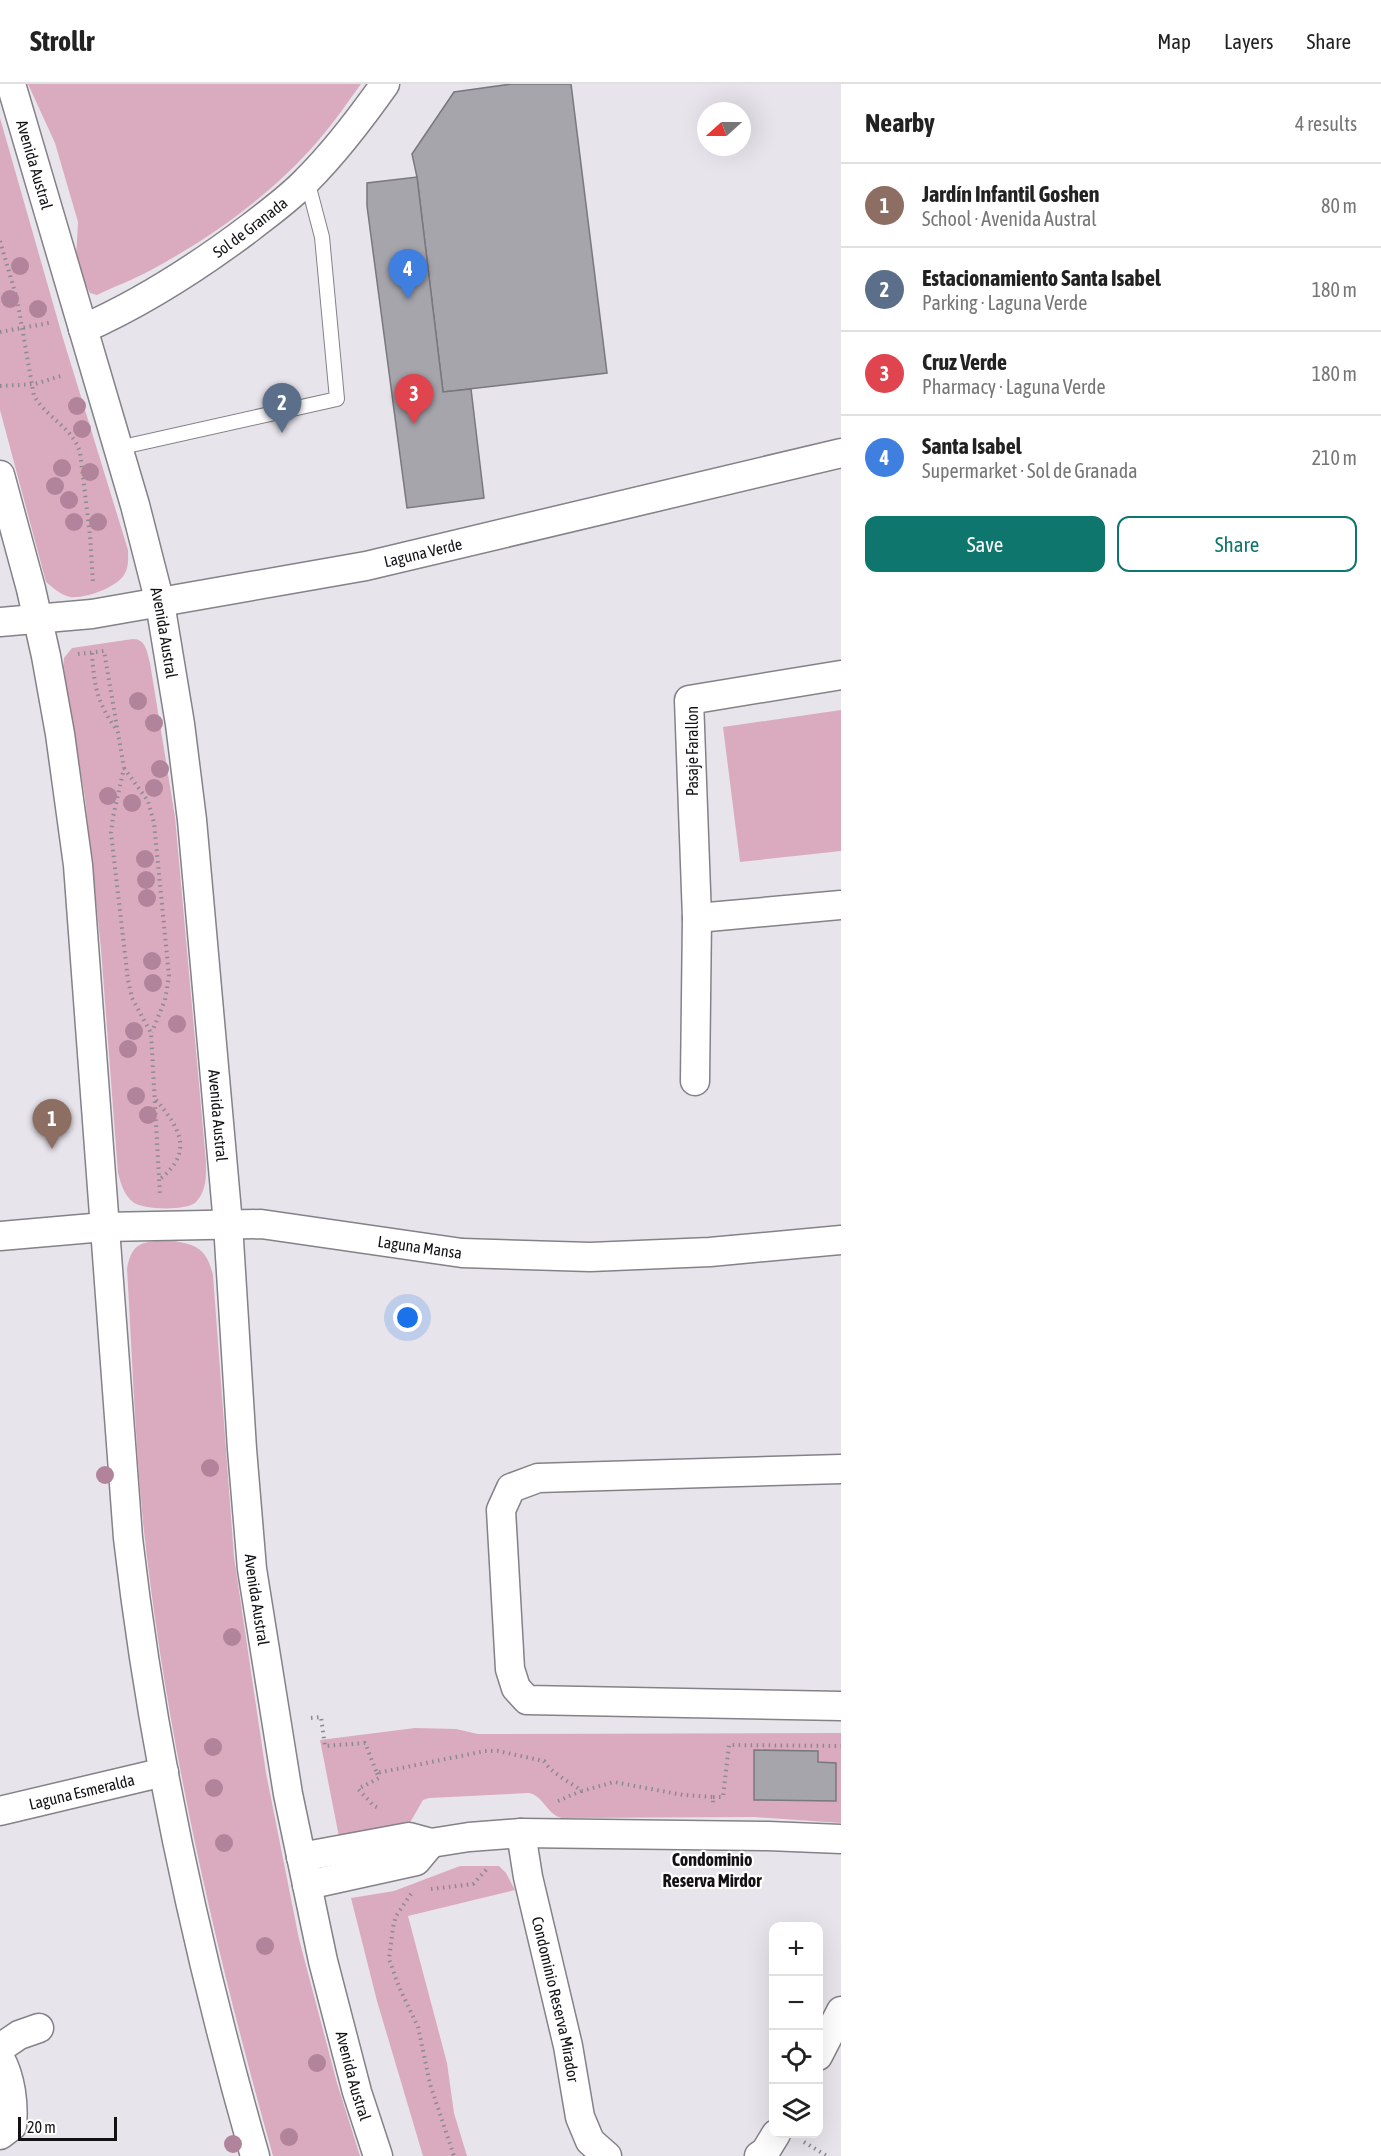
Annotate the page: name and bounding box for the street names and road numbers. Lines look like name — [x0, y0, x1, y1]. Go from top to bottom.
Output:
street label: Avenida Austral — [13, 118, 57, 212]
street label: Sol de Granada — [209, 193, 291, 261]
street label: Laguna Verde — [382, 534, 464, 570]
street label: Avenida Austral — [147, 585, 181, 680]
street label: Pasaje Farallon — [683, 706, 702, 796]
street label: Avenida Austral — [205, 1069, 231, 1163]
street label: Laguna Mansa — [377, 1232, 463, 1262]
street label: Avenida Austral — [242, 1553, 273, 1647]
street label: Laguna Esmeralda — [27, 1770, 136, 1813]
street label: Condominio Reserva Mirador — [529, 1915, 583, 2084]
street label: Avenida Austral — [333, 2029, 375, 2123]

